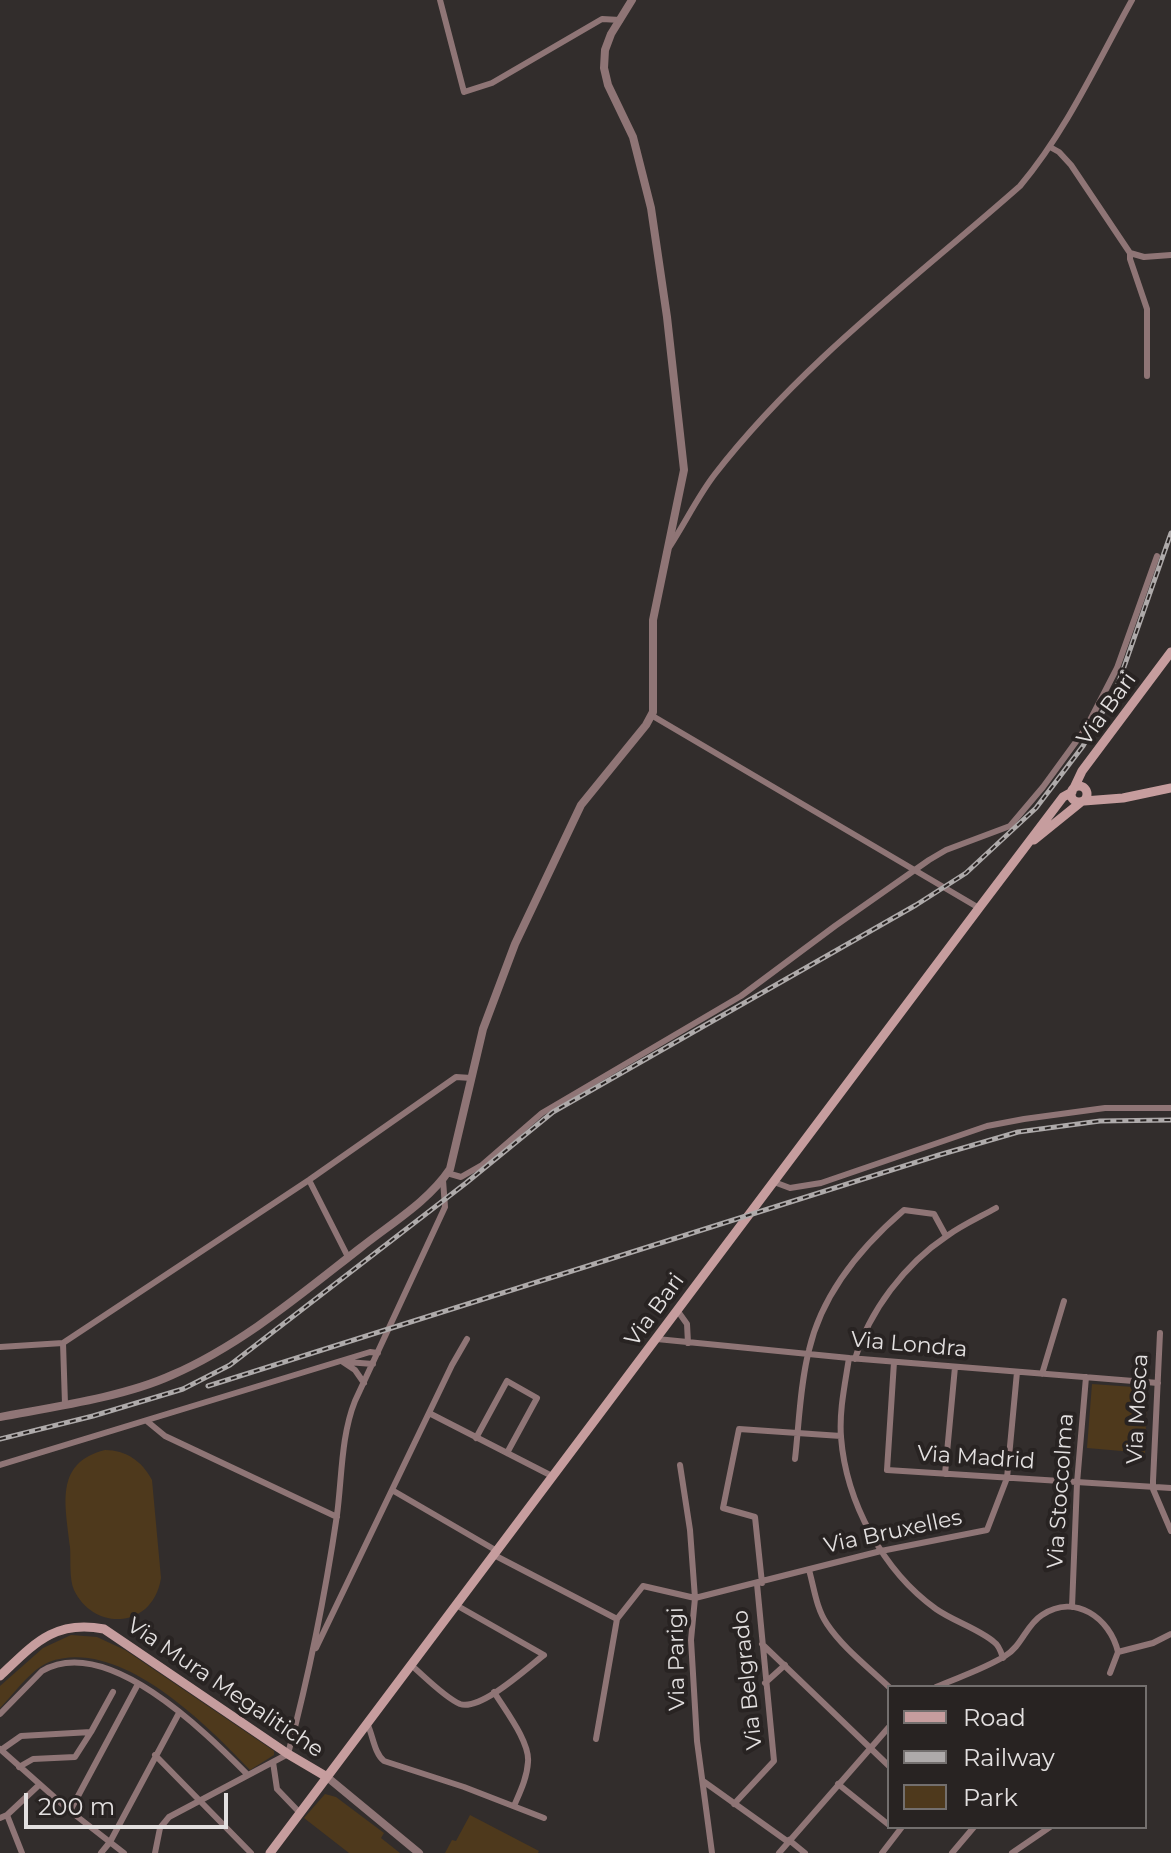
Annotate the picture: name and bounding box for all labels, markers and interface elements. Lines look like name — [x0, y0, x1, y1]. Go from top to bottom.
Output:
street label: Via Bari — [1072, 667, 1142, 751]
street label: Via Bari — [620, 1268, 690, 1352]
street label: Via Londra — [850, 1327, 968, 1363]
street label: Via Mosca — [1122, 1353, 1154, 1465]
street label: Via Stoccolma — [1042, 1412, 1080, 1570]
street label: Via Madrid — [916, 1441, 1036, 1475]
street label: Via Bruxelles — [822, 1504, 964, 1560]
street label: Via Parigi — [663, 1607, 691, 1711]
street label: Via Belgrado — [728, 1609, 768, 1751]
street label: Via Mura Megalitiche — [122, 1612, 328, 1764]
legend — [887, 1685, 1147, 1829]
text: Road — [963, 1703, 1026, 1732]
text: Railway — [963, 1743, 1055, 1772]
scale bar — [28, 1777, 232, 1827]
text: Park — [963, 1783, 1018, 1812]
text: 200 m — [38, 1792, 115, 1821]

